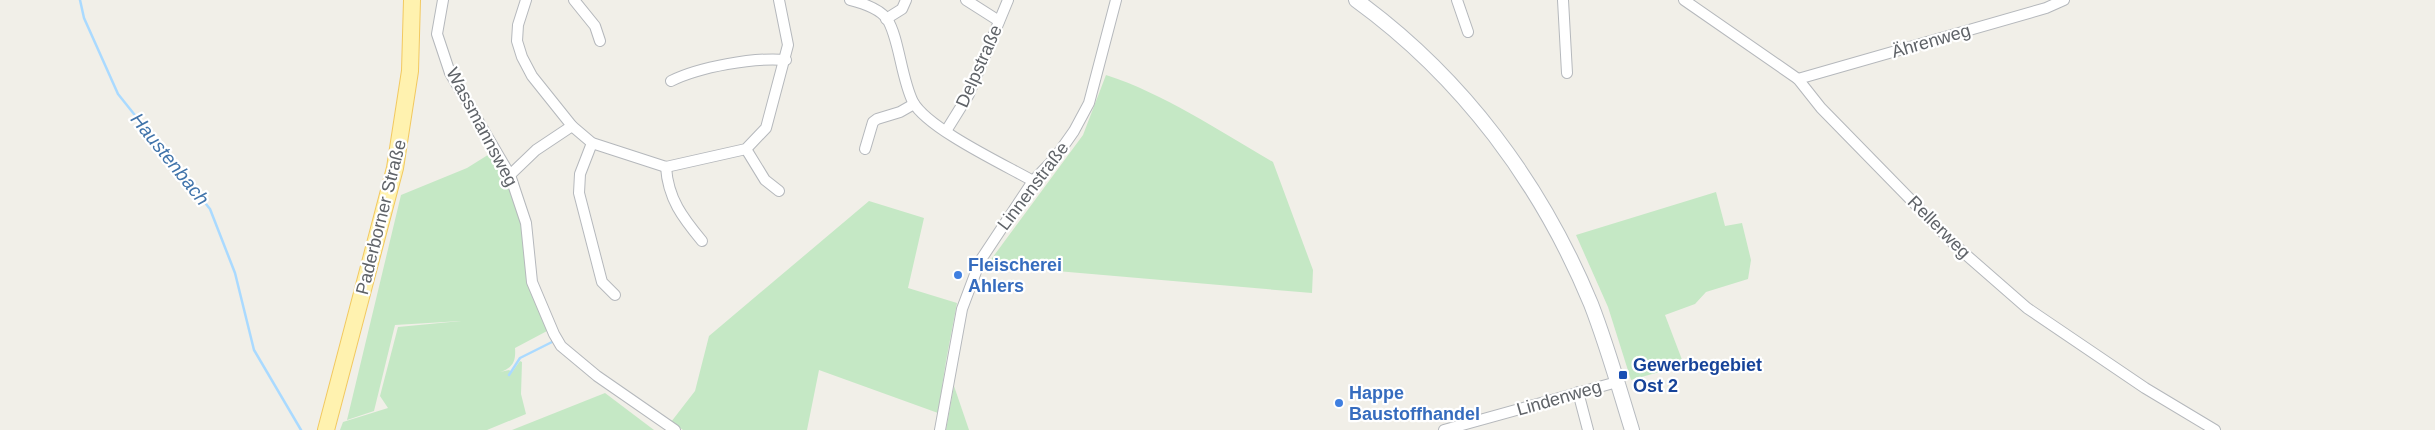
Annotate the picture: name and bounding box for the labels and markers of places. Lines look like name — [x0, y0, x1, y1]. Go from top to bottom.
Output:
place label: Fleischerei Ahlers — [968, 255, 1062, 296]
marker: Fleischerei Ahlers — [952, 269, 964, 281]
place label: Gewerbegebiet Ost 2 — [1633, 355, 1762, 396]
marker: Gewerbegebiet Ost 2 — [1617, 369, 1629, 381]
place label: Happe Baustoffhandel — [1349, 383, 1480, 424]
marker: Happe Baustoffhandel — [1333, 397, 1345, 409]

